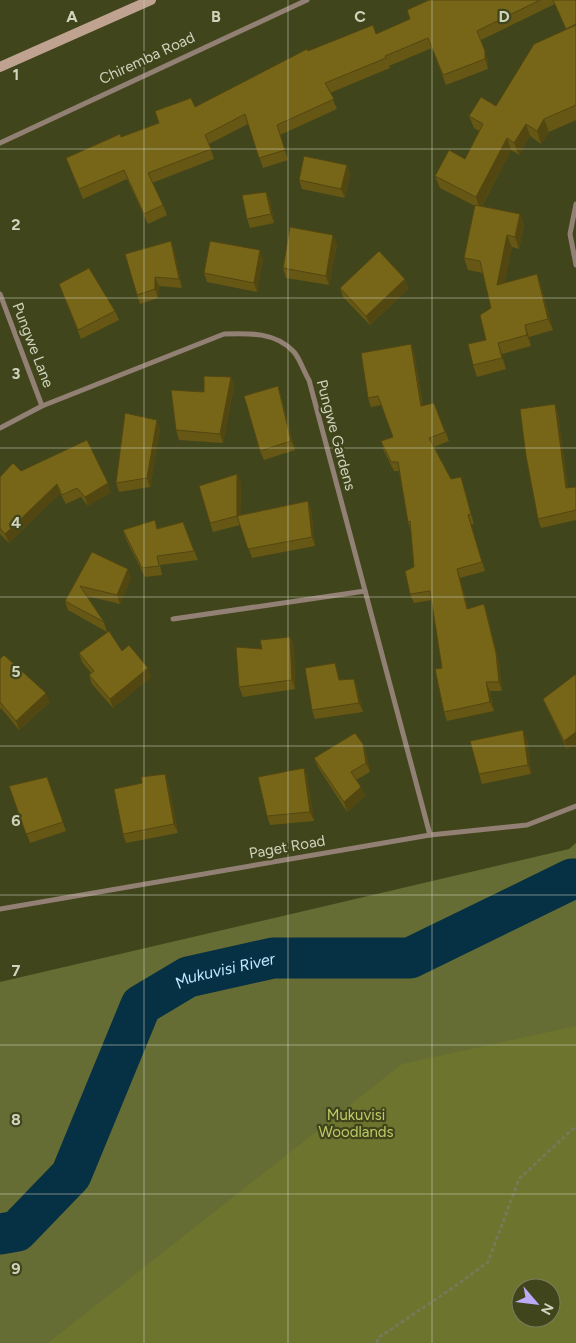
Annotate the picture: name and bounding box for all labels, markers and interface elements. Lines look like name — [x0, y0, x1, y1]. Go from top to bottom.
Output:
text: A — [66, 7, 78, 26]
text: B — [211, 7, 221, 26]
text: C — [354, 7, 366, 26]
text: D — [498, 7, 510, 26]
street label: Chiremba Road — [96, 28, 198, 88]
text: 1 — [13, 65, 19, 84]
text: 2 — [11, 215, 21, 234]
street label: Pungwe Lane — [9, 300, 57, 390]
text: 3 — [12, 364, 21, 383]
street label: Pungwe Gardens — [313, 378, 359, 492]
text: 4 — [11, 513, 21, 532]
text: 5 — [11, 662, 21, 681]
text: 6 — [11, 811, 21, 830]
street label: Paget Road — [247, 831, 327, 863]
water label: Mukuvisi River — [171, 949, 277, 993]
text: 7 — [12, 961, 21, 980]
park label: Mukuvisi Woodlands — [318, 1106, 394, 1141]
text: 8 — [11, 1110, 21, 1129]
text: 9 — [11, 1259, 21, 1278]
north arrow — [511, 1278, 561, 1328]
text: N — [537, 1300, 557, 1318]

